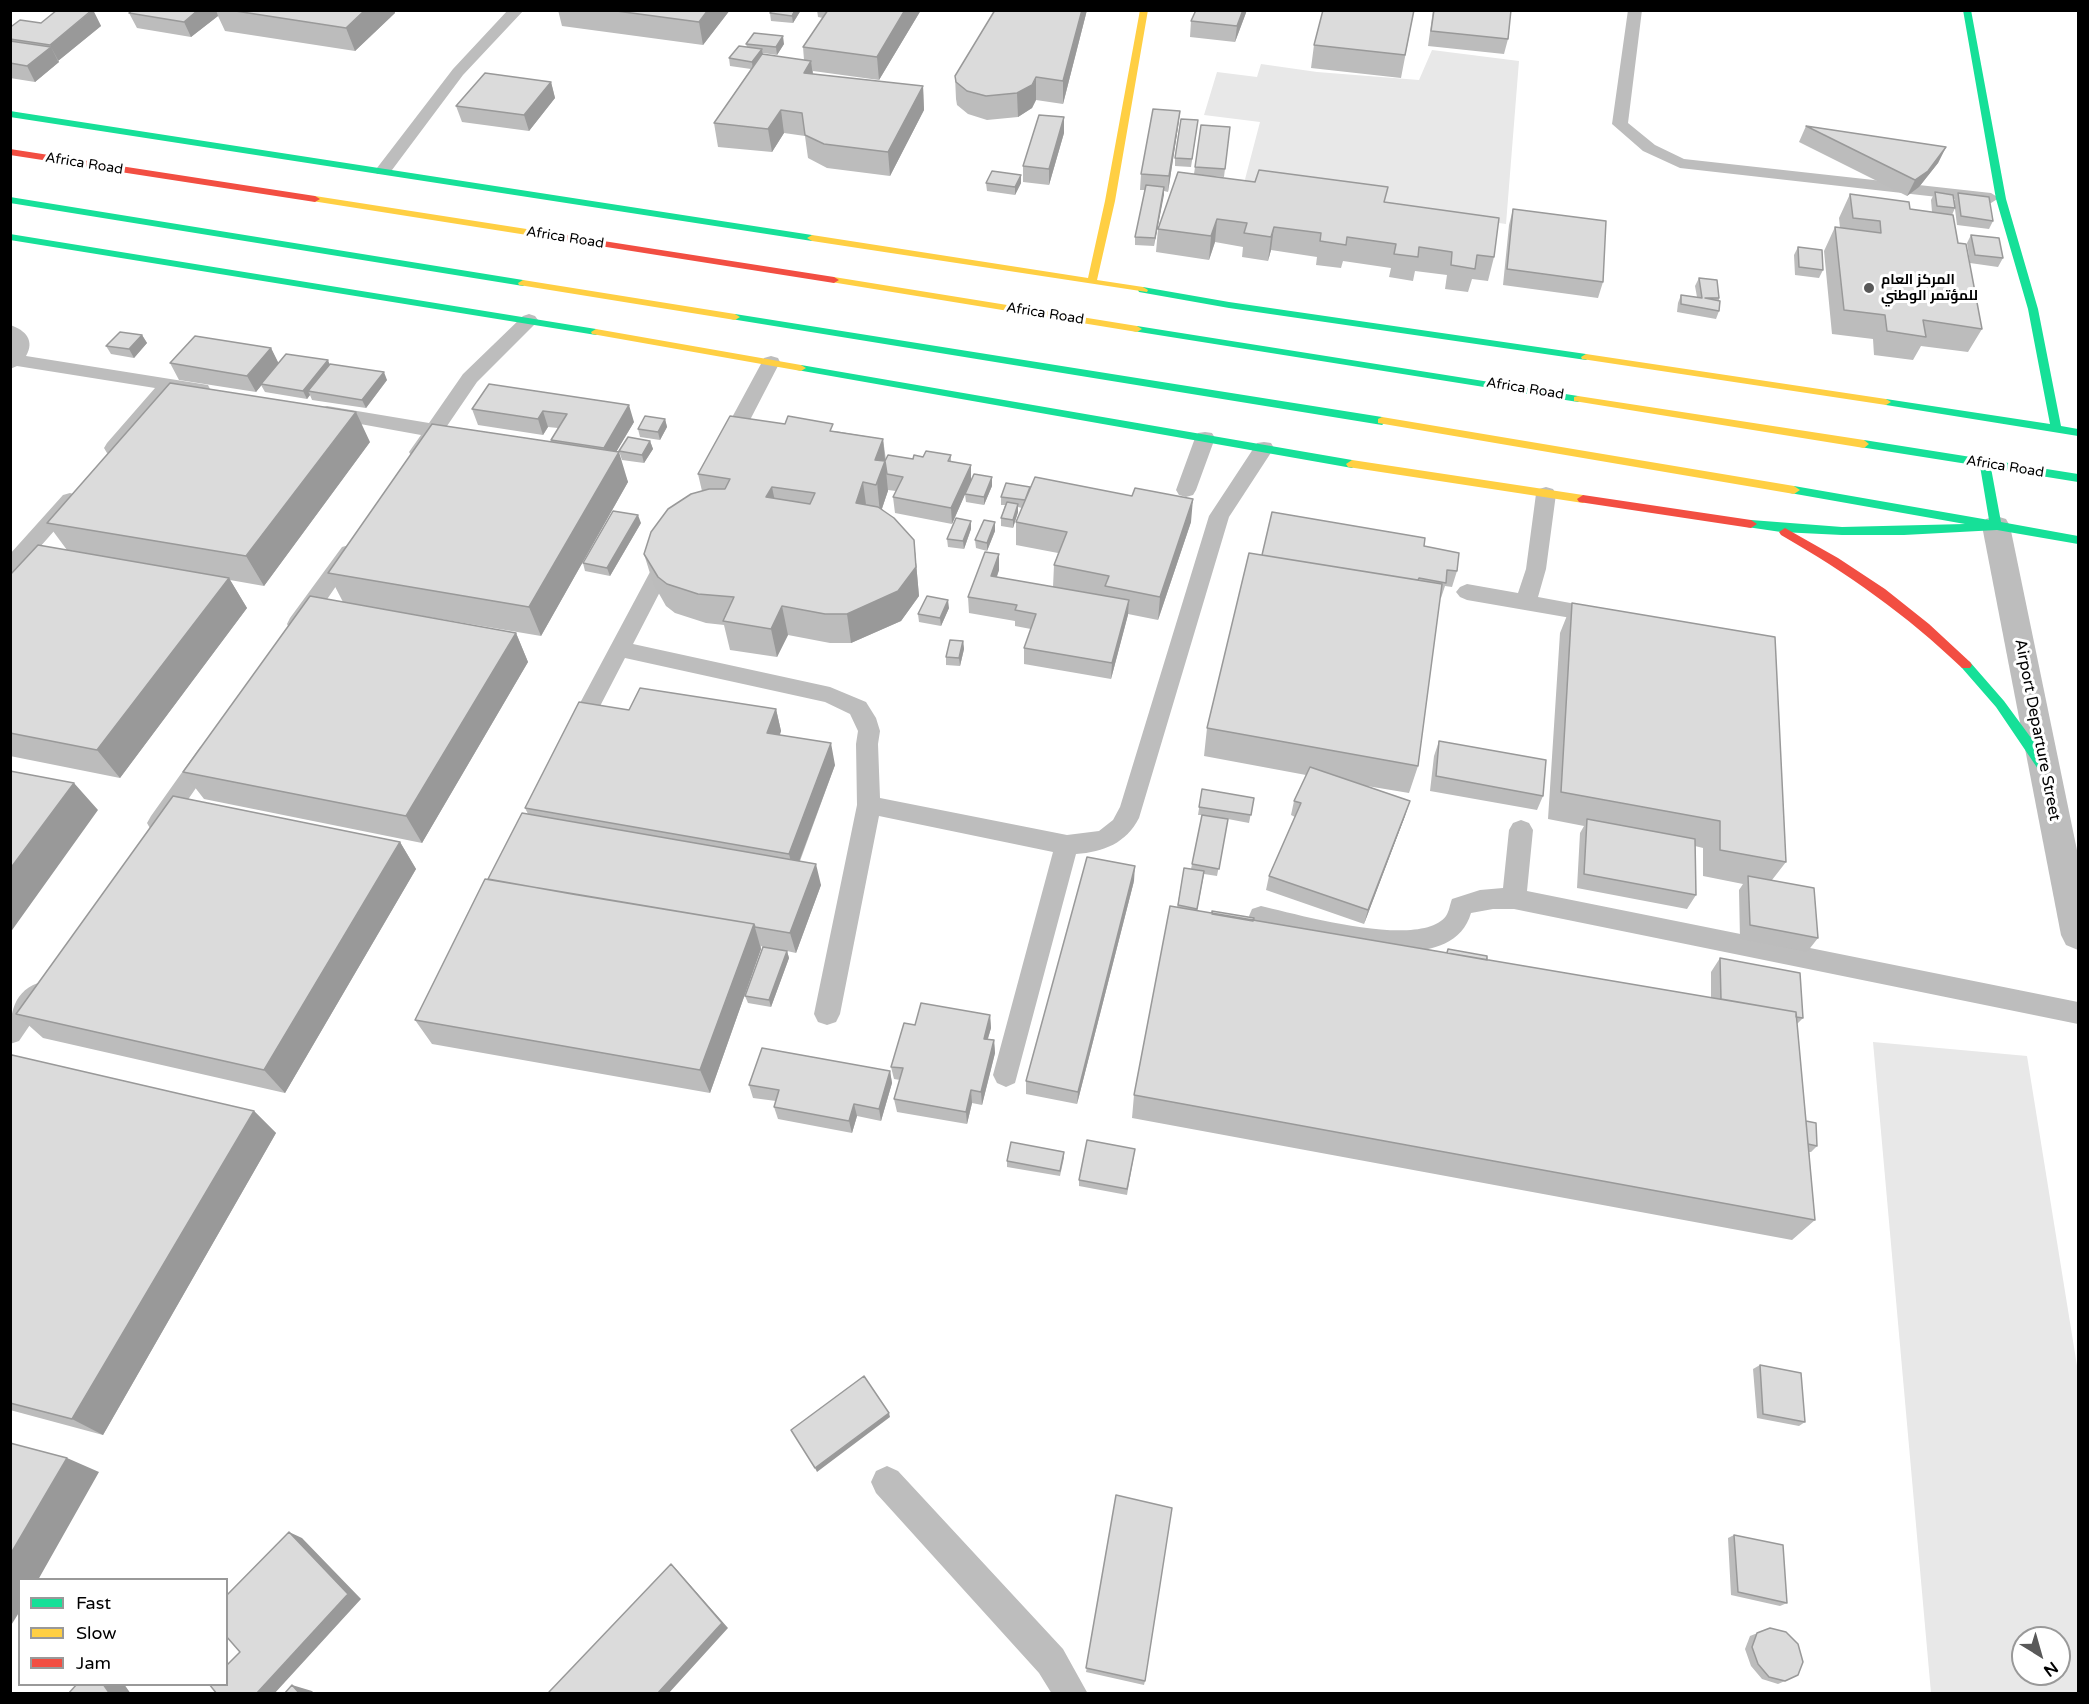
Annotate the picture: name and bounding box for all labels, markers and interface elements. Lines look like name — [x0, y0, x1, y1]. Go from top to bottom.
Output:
street label: Africa Road — [44, 150, 124, 178]
street label: Africa Road — [525, 224, 605, 252]
place label: المركز العام للمؤتمر الوطني — [1881, 272, 1978, 304]
marker: المركز العام للمؤتمر الوطني — [1862, 281, 1876, 295]
street label: Africa Road — [1005, 300, 1085, 328]
street label: Africa Road — [1485, 375, 1565, 403]
street label: Africa Road — [1965, 453, 2045, 481]
street label: Airport Departure Street — [2010, 637, 2064, 823]
legend — [18, 1578, 228, 1686]
text: Fast — [76, 1592, 111, 1614]
text: Slow — [76, 1622, 117, 1644]
north arrow — [2011, 1626, 2071, 1686]
text: Jam — [76, 1652, 111, 1674]
text: N — [2039, 1657, 2062, 1681]

